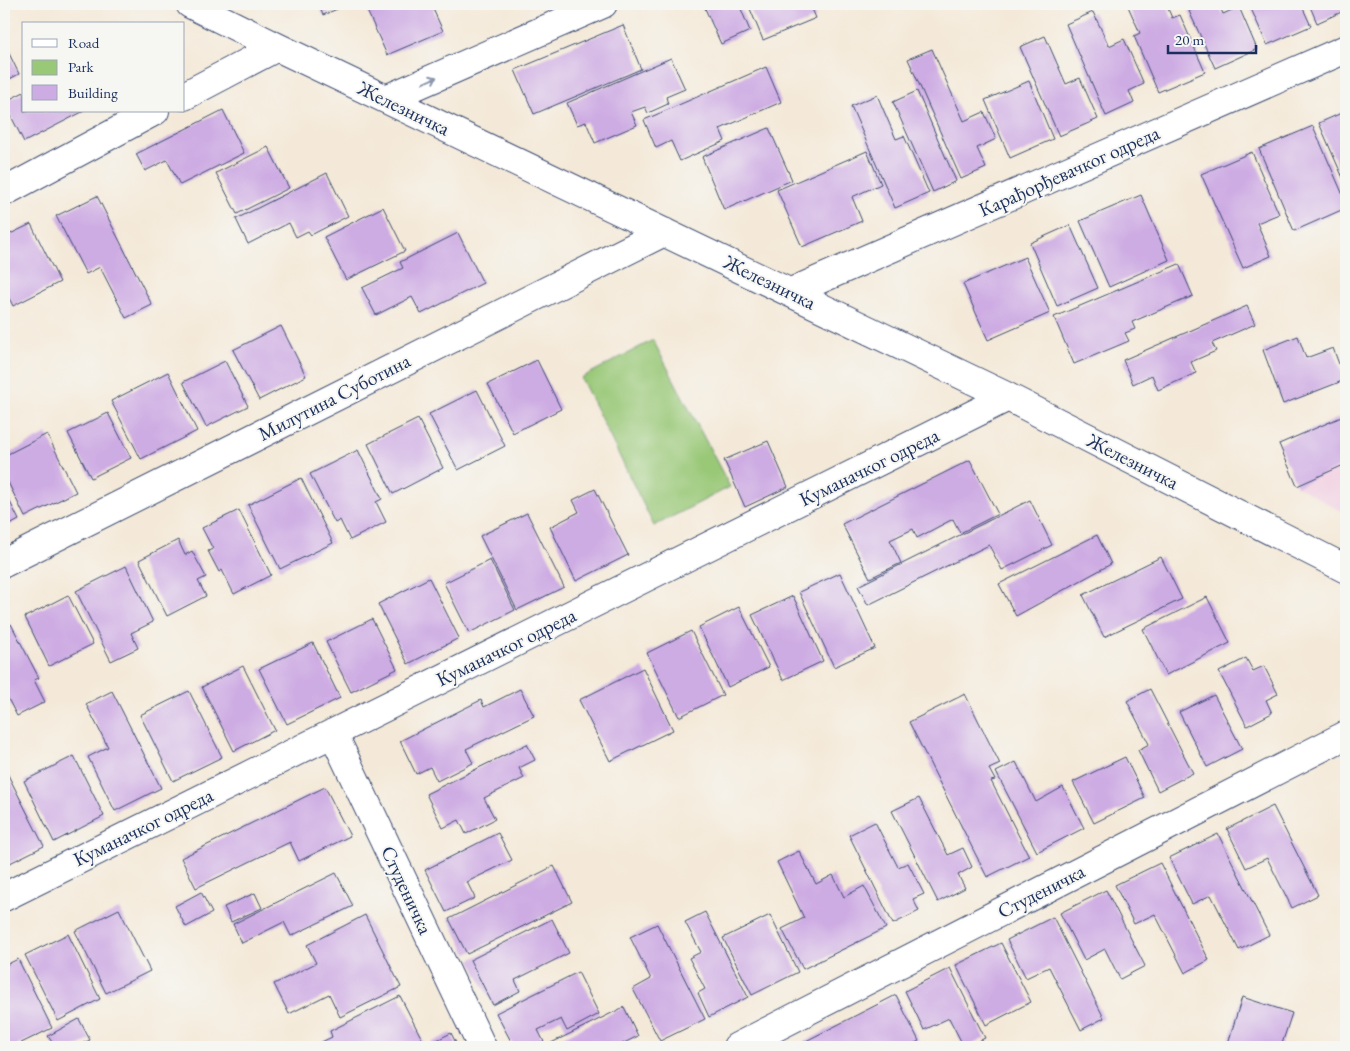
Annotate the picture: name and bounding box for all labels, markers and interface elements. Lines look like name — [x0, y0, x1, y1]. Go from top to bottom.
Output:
legend — [22, 22, 185, 112]
scale bar — [1168, 22, 1255, 54]
text: 20 m — [1175, 30, 1204, 49]
text: Road — [68, 33, 100, 52]
text: Park — [68, 57, 95, 76]
street label: Железничка — [353, 74, 454, 141]
one-way arrow — [422, 74, 437, 84]
text: Building — [68, 83, 118, 102]
street label: Карађорђевачког одреда — [974, 119, 1164, 223]
street label: Железничка — [719, 248, 820, 315]
street label: Милутина Суботина — [253, 347, 415, 447]
street label: Куманачког одреда — [795, 422, 943, 512]
street label: Железничка — [1082, 426, 1183, 495]
street label: Куманачког одреда — [432, 602, 580, 692]
street label: Куманачког одреда — [69, 782, 217, 872]
street label: Студеничка — [375, 842, 439, 938]
street label: Студеничка — [993, 858, 1089, 924]

